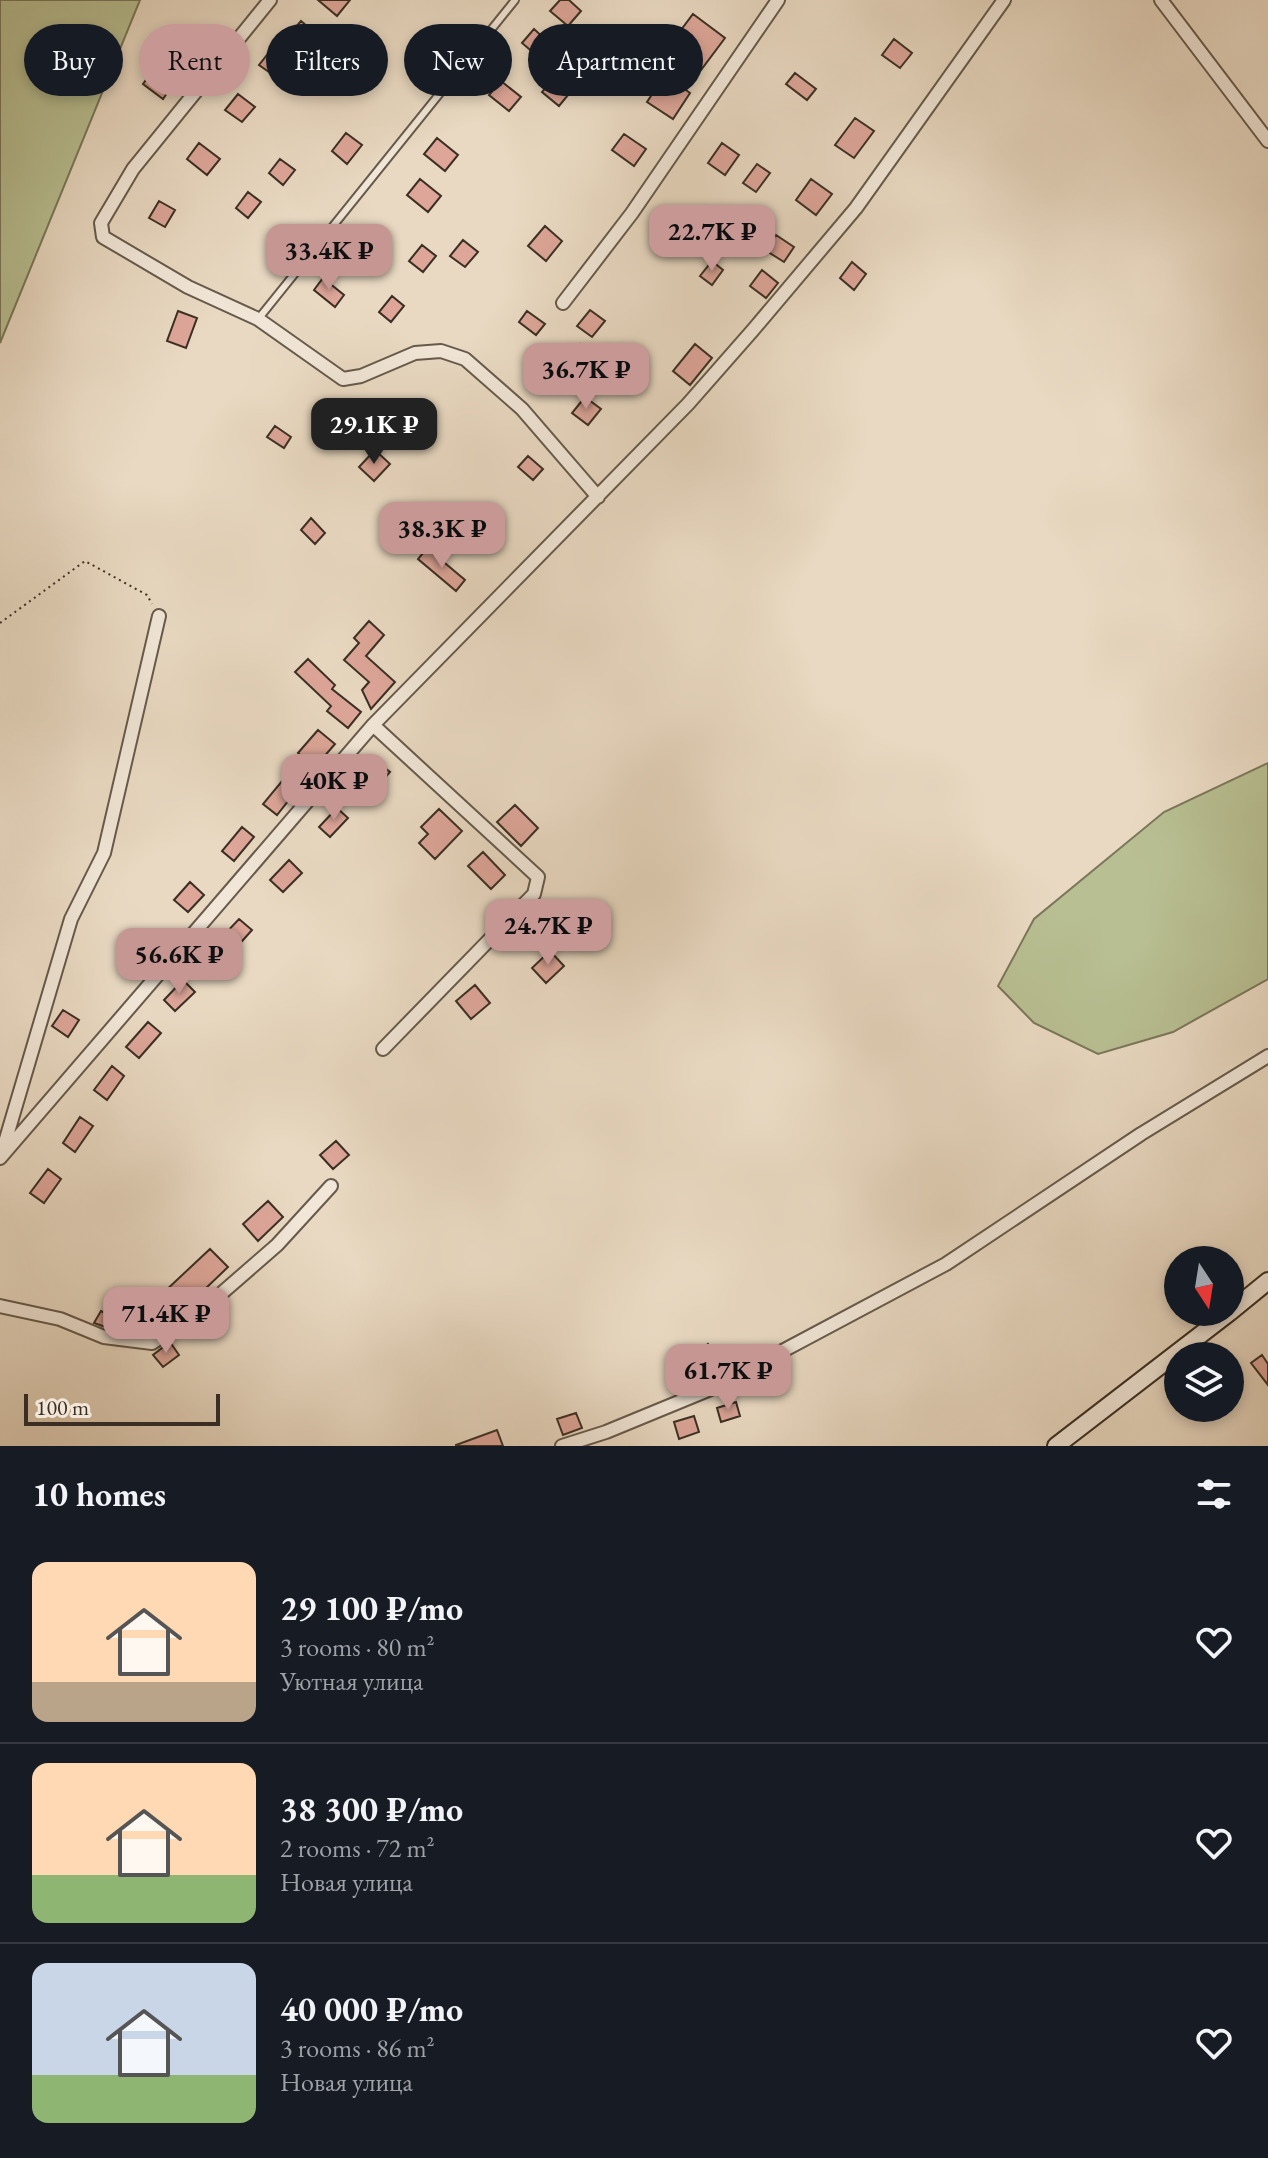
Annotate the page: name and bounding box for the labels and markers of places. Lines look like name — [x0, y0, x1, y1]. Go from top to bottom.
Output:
pin: 22.7K ₽ — [638, 205, 786, 273]
pin: 33.4K ₽ — [255, 224, 403, 292]
pin: 36.7K ₽ — [512, 343, 660, 411]
pin: 29.1K ₽ — [300, 398, 448, 466]
pin: 38.3K ₽ — [368, 502, 516, 570]
pin: 40K ₽ — [278, 754, 390, 822]
pin: 24.7K ₽ — [474, 899, 622, 967]
pin: 56.6K ₽ — [105, 928, 253, 996]
pin: 71.4K ₽ — [92, 1287, 240, 1355]
pin: 61.7K ₽ — [654, 1344, 802, 1412]

